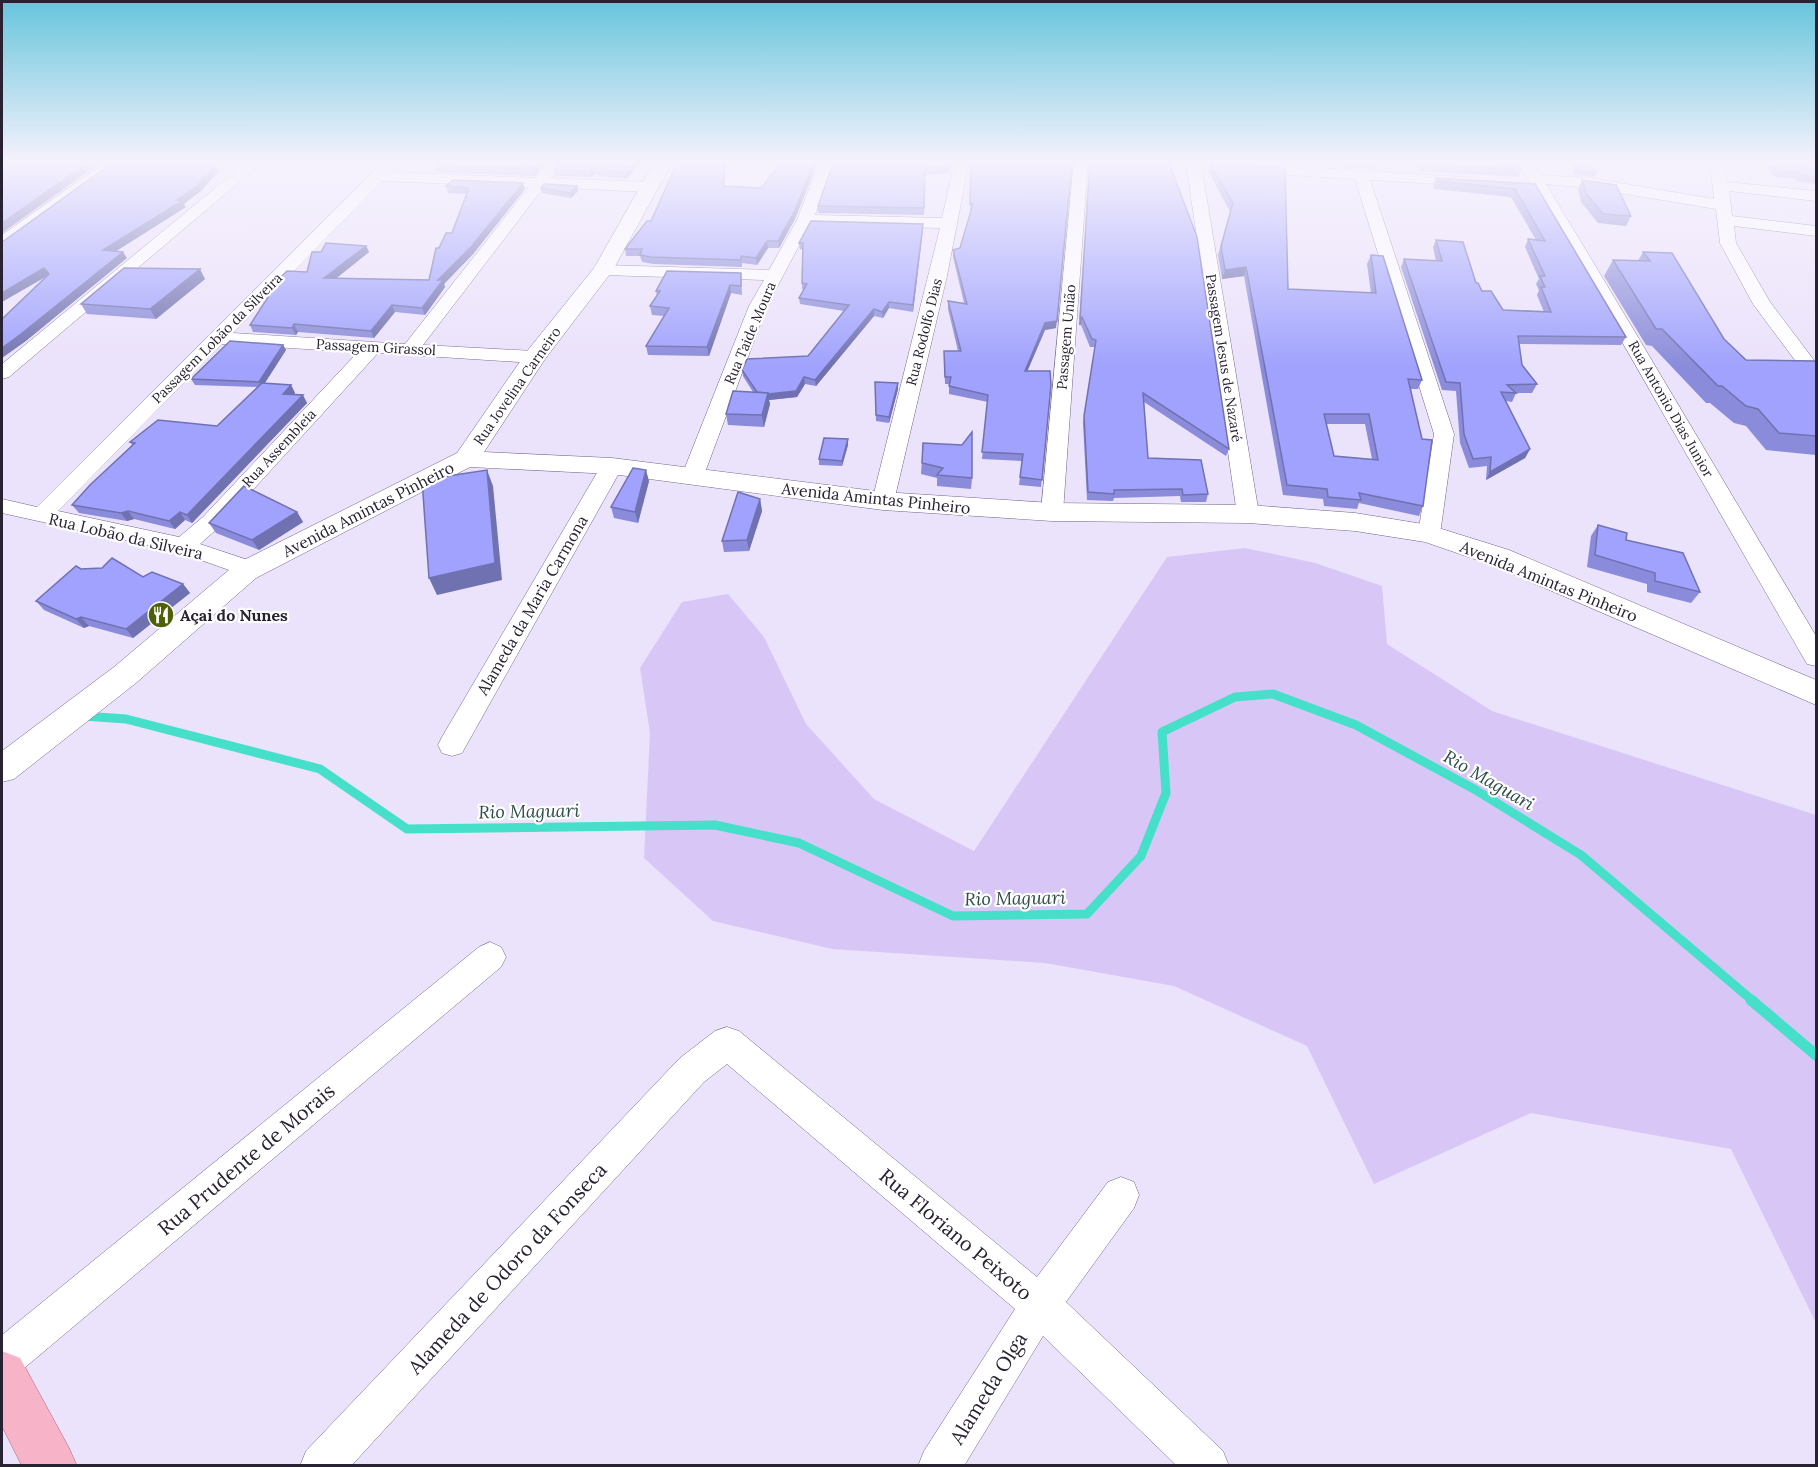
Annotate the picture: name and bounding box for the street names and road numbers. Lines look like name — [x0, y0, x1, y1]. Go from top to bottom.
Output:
street label: Passagem Lobão da Silveira — [148, 269, 286, 407]
street label: Passagem Jesus de Nazaré — [1202, 273, 1246, 444]
street label: Rua Rodolfo Dias — [902, 276, 946, 388]
street label: Rua Taide Moura — [720, 279, 780, 387]
street label: Passagem União — [1052, 284, 1080, 390]
street label: Rua Jovelina Carneiro — [469, 323, 565, 449]
street label: Passagem Girassol — [316, 335, 437, 359]
street label: Rua Antonio Dias Junior — [1624, 337, 1718, 481]
street label: Rua Assembleia — [238, 405, 320, 491]
street label: Avenida Amintas Pinheiro — [278, 457, 457, 561]
street label: Avenida Amintas Pinheiro — [780, 478, 971, 518]
street label: Rua Lobão da Silveira — [47, 509, 205, 563]
street label: Alameda da Maria Carmona — [472, 511, 592, 699]
street label: Avenida Amintas Pinheiro — [1456, 536, 1641, 626]
street label: Rua Prudente de Morais — [153, 1078, 339, 1240]
street label: Alameda de Odoro da Fonseca — [402, 1157, 612, 1380]
street label: Rua Floriano Peixoto — [874, 1163, 1038, 1305]
street label: Alameda Olga — [943, 1327, 1032, 1449]

